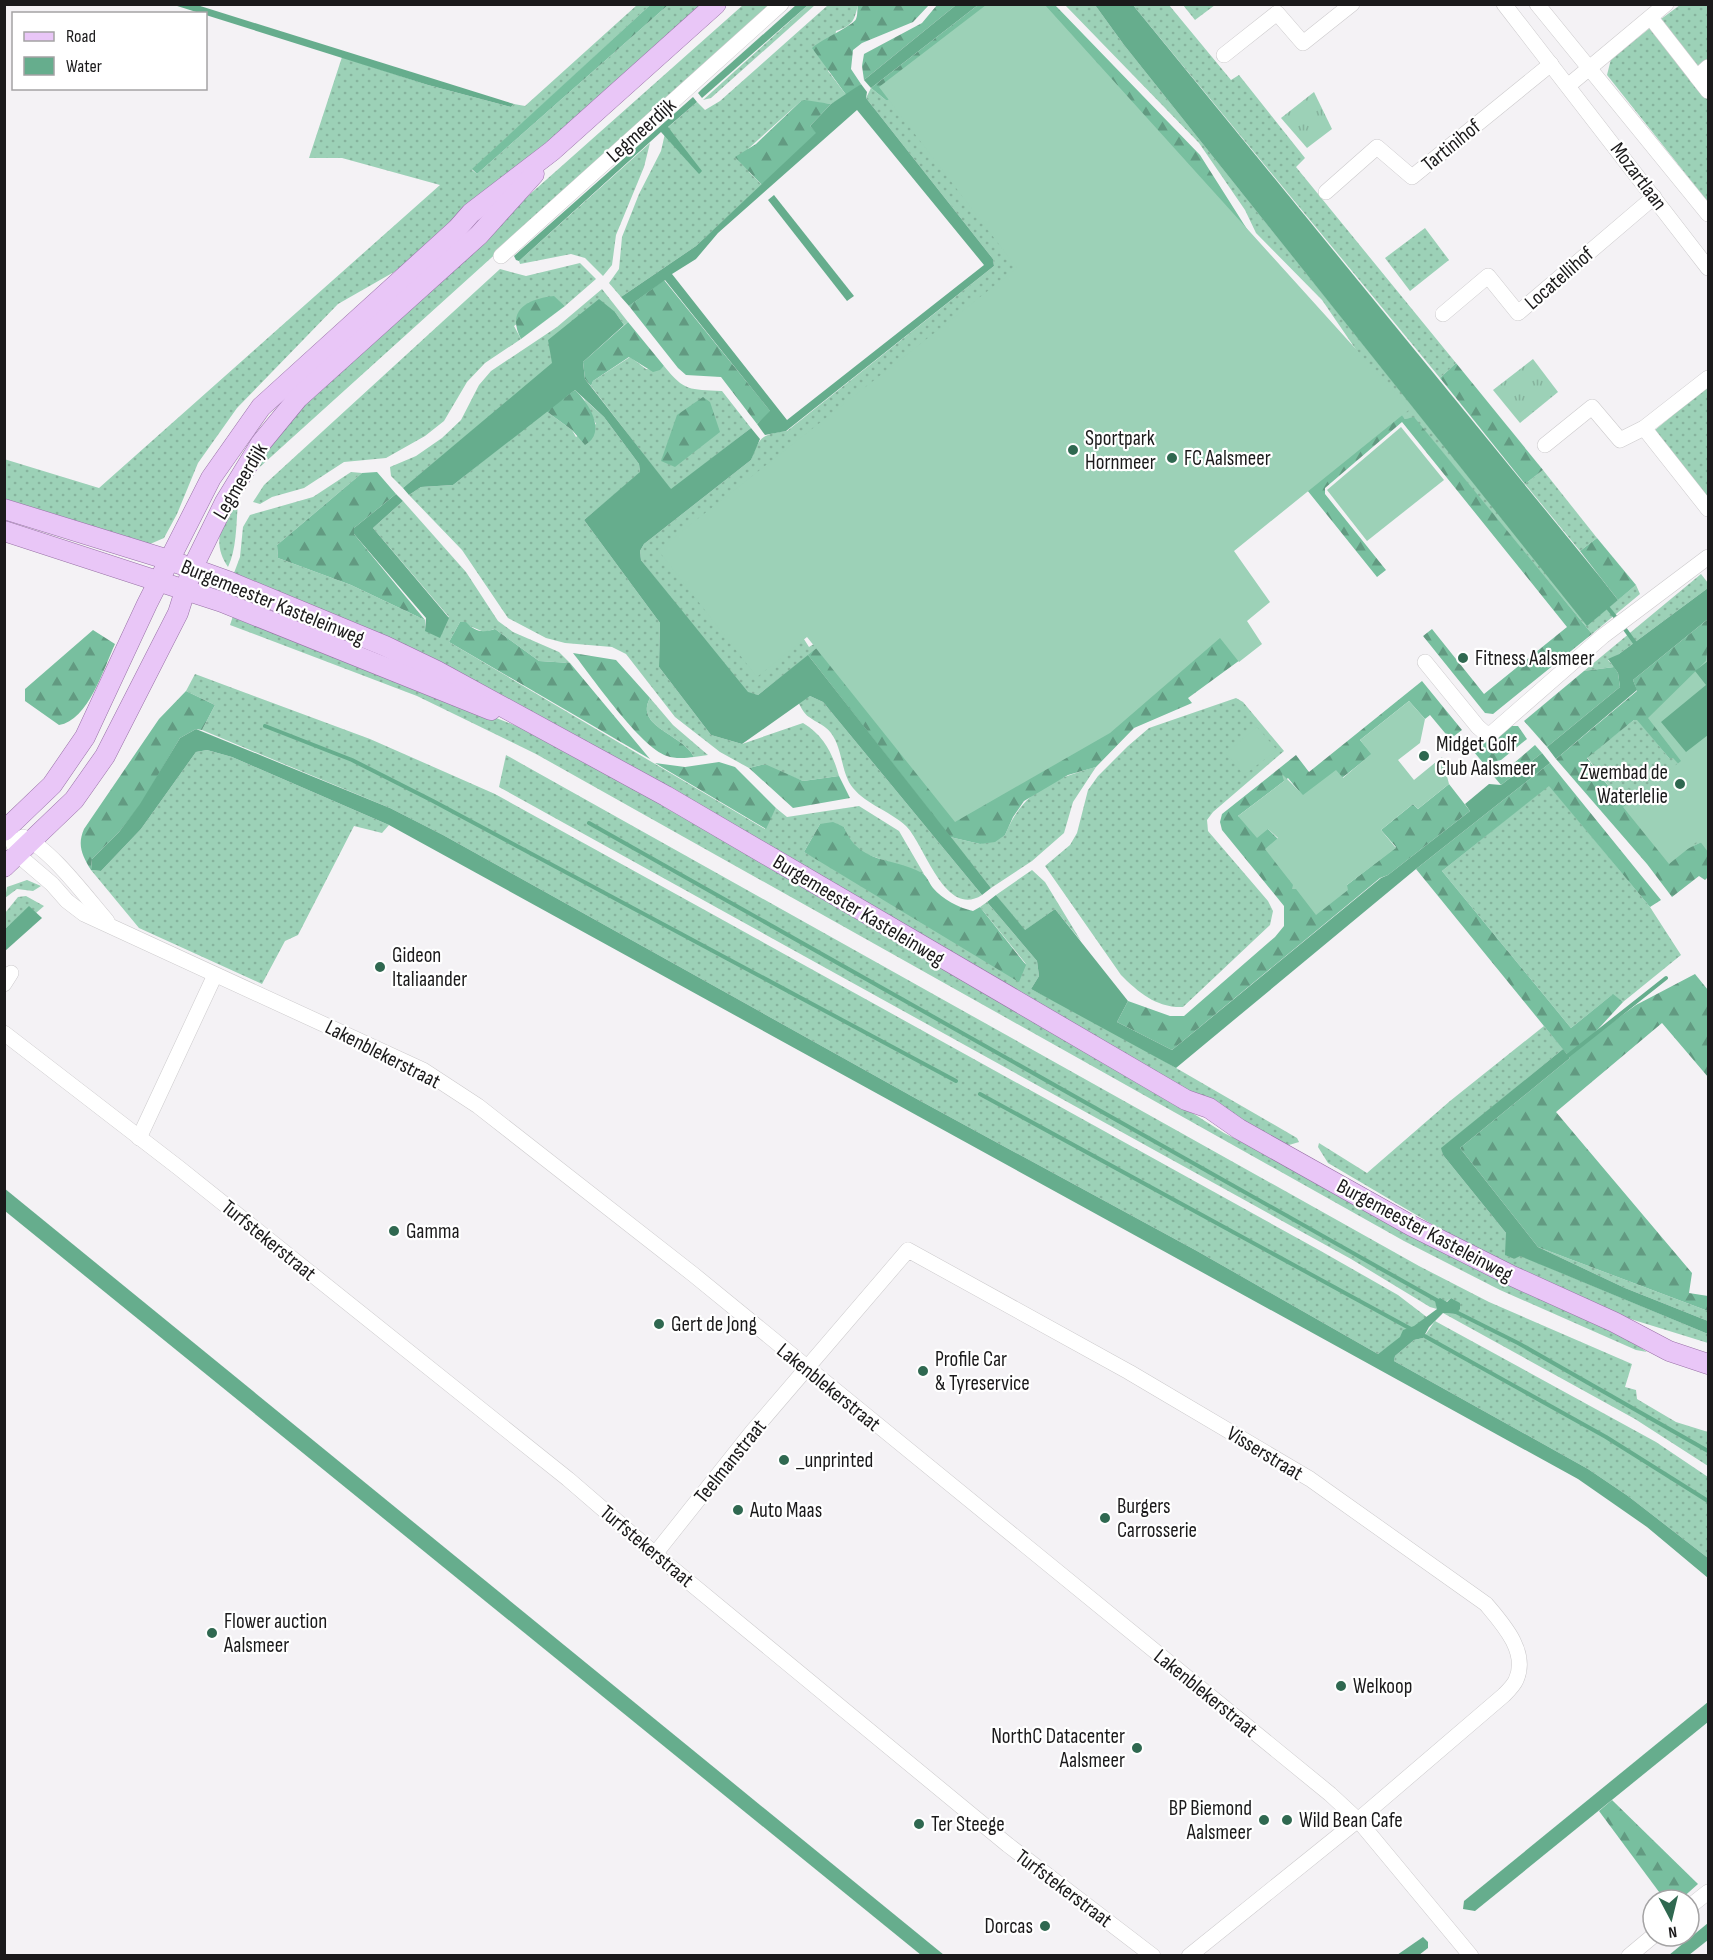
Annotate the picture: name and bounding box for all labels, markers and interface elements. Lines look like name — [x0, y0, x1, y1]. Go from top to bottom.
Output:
legend — [12, 12, 207, 90]
text: Road — [66, 26, 96, 47]
text: Water — [66, 56, 102, 77]
street label: Legmeerdijk — [601, 93, 681, 168]
street label: Tartinihof — [1417, 114, 1486, 177]
street label: Mozartlaan — [1605, 137, 1672, 215]
street label: Locatellihof — [1520, 241, 1600, 315]
place label: Sportpark Hornmeer — [1085, 426, 1156, 475]
street label: Legmeerdijk — [208, 438, 273, 524]
marker: Sportpark Hornmeer — [1066, 443, 1080, 457]
place label: FC Aalsmeer — [1184, 446, 1271, 471]
marker: FC Aalsmeer — [1165, 451, 1179, 465]
street label: Burgemeester Kasteleinweg — [177, 554, 368, 651]
place label: Fitness Aalsmeer — [1475, 646, 1594, 671]
marker: Fitness Aalsmeer — [1456, 651, 1470, 665]
place label: Midget Golf Club Aalsmeer — [1436, 732, 1536, 781]
marker: Midget Golf Club Aalsmeer — [1417, 749, 1431, 763]
place label: Zwembad de Waterlelie — [1580, 760, 1668, 809]
marker: Zwembad de Waterlelie — [1673, 777, 1687, 791]
street label: Burgemeester Kasteleinweg — [768, 849, 949, 972]
place label: Gideon Italiaander — [392, 943, 467, 992]
marker: Gideon Italiaander — [373, 960, 387, 974]
street label: Lakenblekerstraat — [321, 1015, 445, 1094]
street label: Burgemeester Kasteleinweg — [1332, 1173, 1517, 1287]
street label: Turfstekerstraat — [216, 1195, 321, 1286]
place label: Gamma — [406, 1219, 460, 1244]
marker: Gamma — [387, 1224, 401, 1238]
place label: Gert de Jong — [671, 1312, 757, 1337]
marker: Gert de Jong — [652, 1317, 666, 1331]
street label: Lakenblekerstraat — [772, 1338, 886, 1437]
place label: Profile Car & Tyreservice — [935, 1347, 1030, 1396]
marker: Profile Car & Tyreservice — [916, 1364, 930, 1378]
street label: Teelmanstraat — [689, 1414, 772, 1508]
street label: Visserstraat — [1222, 1421, 1307, 1486]
place label: _unprinted — [796, 1448, 873, 1473]
marker: _unprinted — [777, 1453, 791, 1467]
place label: Burgers Carrosserie — [1117, 1494, 1197, 1543]
place label: Auto Maas — [749, 1498, 822, 1523]
street label: Turfstekerstraat — [595, 1500, 699, 1593]
marker: Auto Maas — [731, 1503, 745, 1517]
marker: Burgers Carrosserie — [1098, 1511, 1112, 1525]
place label: Flower auction Aalsmeer — [223, 1609, 327, 1658]
marker: Flower auction Aalsmeer — [205, 1626, 219, 1640]
street label: Lakenblekerstraat — [1149, 1644, 1263, 1743]
place label: Welkoop — [1353, 1674, 1412, 1699]
marker: Welkoop — [1334, 1679, 1348, 1693]
place label: NorthC Datacenter Aalsmeer — [991, 1724, 1125, 1773]
marker: NorthC Datacenter Aalsmeer — [1130, 1741, 1144, 1755]
place label: BP Biemond Aalsmeer — [1169, 1796, 1252, 1845]
place label: Wild Bean Cafe — [1299, 1808, 1403, 1833]
place label: Ter Steege — [931, 1812, 1005, 1837]
marker: BP Biemond Aalsmeer — [1257, 1813, 1271, 1827]
marker: Wild Bean Cafe — [1280, 1813, 1294, 1827]
marker: Ter Steege — [912, 1817, 926, 1831]
street label: Turfstekerstraat — [1010, 1844, 1117, 1933]
north arrow — [1641, 1888, 1701, 1948]
place label: Dorcas — [985, 1914, 1033, 1939]
marker: Dorcas — [1038, 1919, 1052, 1933]
text: N — [1667, 1921, 1678, 1941]

